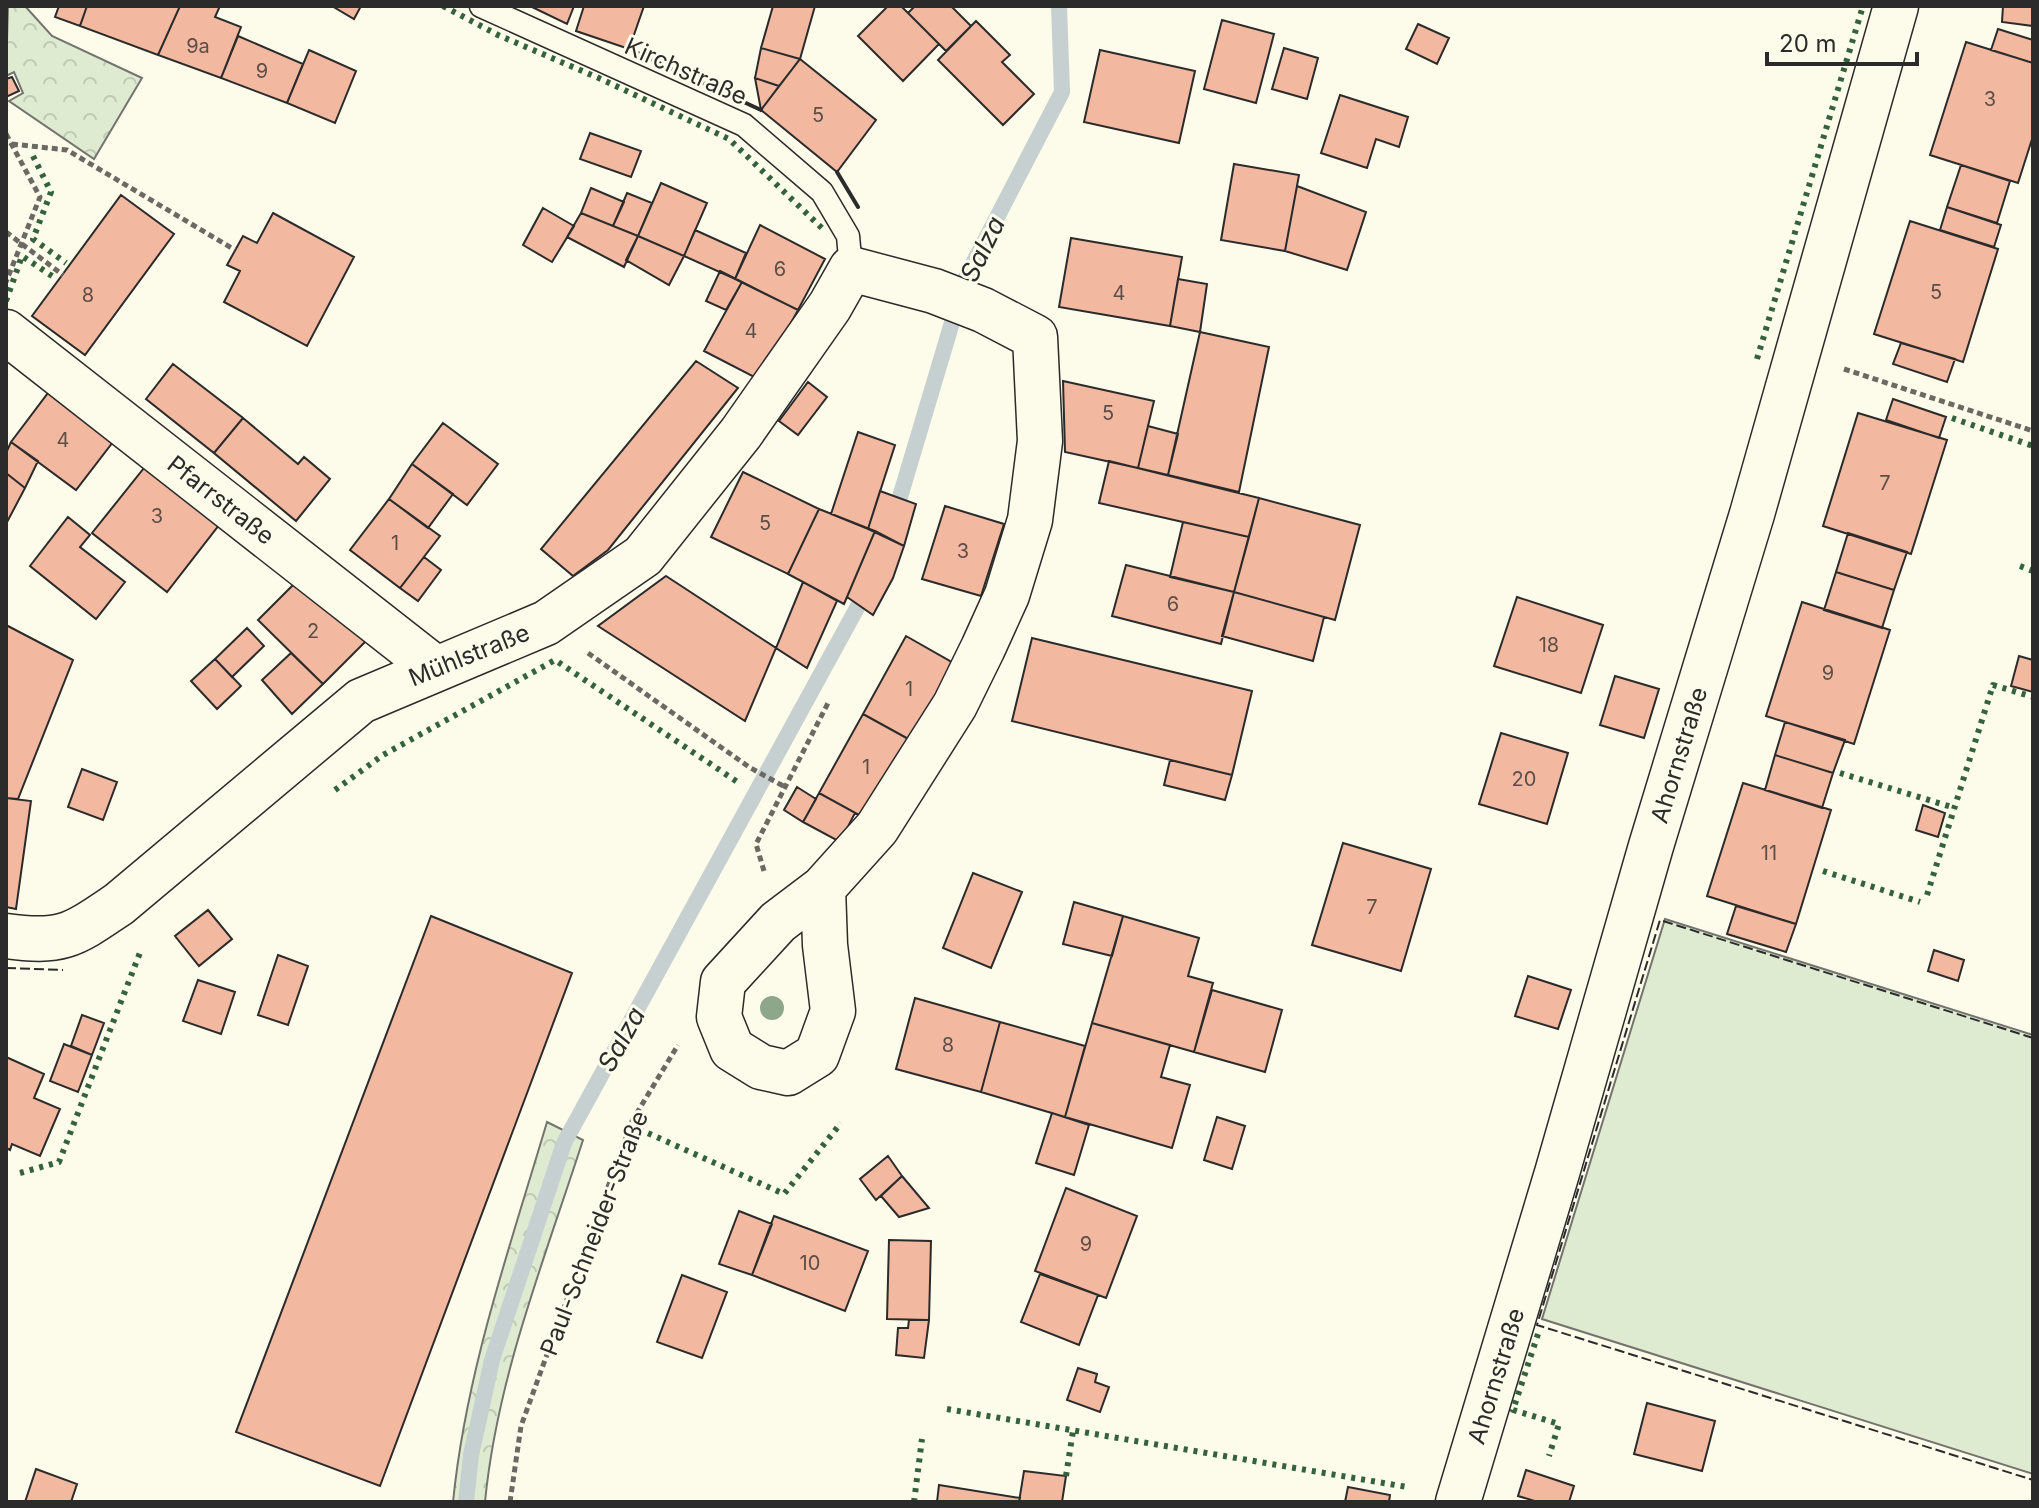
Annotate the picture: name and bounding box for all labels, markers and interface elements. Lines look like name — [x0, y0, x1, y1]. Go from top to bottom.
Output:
scale bar — [1767, 16, 1917, 66]
text: 20 m — [1779, 29, 1837, 58]
street label: Kirchstraße — [620, 31, 752, 111]
house number: 9a — [186, 34, 210, 58]
house number: 9 — [256, 59, 268, 83]
house number: 3 — [1984, 87, 1996, 111]
house number: 5 — [812, 103, 824, 127]
water label: Salza — [953, 211, 1011, 287]
house number: 6 — [774, 257, 786, 281]
house number: 5 — [1930, 280, 1942, 304]
house number: 4 — [1113, 281, 1125, 305]
house number: 8 — [82, 283, 94, 307]
house number: 4 — [745, 319, 757, 343]
house number: 5 — [1102, 401, 1114, 425]
house number: 4 — [57, 428, 69, 452]
street label: Pfarrstraße — [162, 449, 280, 551]
house number: 7 — [1879, 471, 1891, 495]
house number: 3 — [151, 504, 163, 528]
house number: 5 — [759, 511, 771, 535]
house number: 1 — [391, 531, 399, 555]
house number: 3 — [957, 539, 969, 563]
house number: 6 — [1167, 592, 1179, 616]
street label: Mühlstraße — [404, 618, 534, 692]
house number: 2 — [307, 619, 319, 643]
house number: 18 — [1539, 633, 1559, 657]
house number: 9 — [1822, 661, 1834, 685]
house number: 1 — [905, 677, 913, 701]
street label: Ahornstraße — [1645, 684, 1713, 826]
house number: 1 — [862, 755, 870, 779]
house number: 20 — [1512, 767, 1536, 791]
house number: 11 — [1761, 841, 1777, 865]
house number: 7 — [1366, 895, 1378, 919]
water label: Salza — [591, 1001, 651, 1077]
house number: 8 — [942, 1033, 954, 1057]
street label: Paul-Schneider-Straße — [534, 1107, 654, 1359]
house number: 9 — [1080, 1232, 1092, 1256]
house number: 10 — [800, 1251, 820, 1275]
street label: Ahornstraße — [1462, 1305, 1530, 1447]

